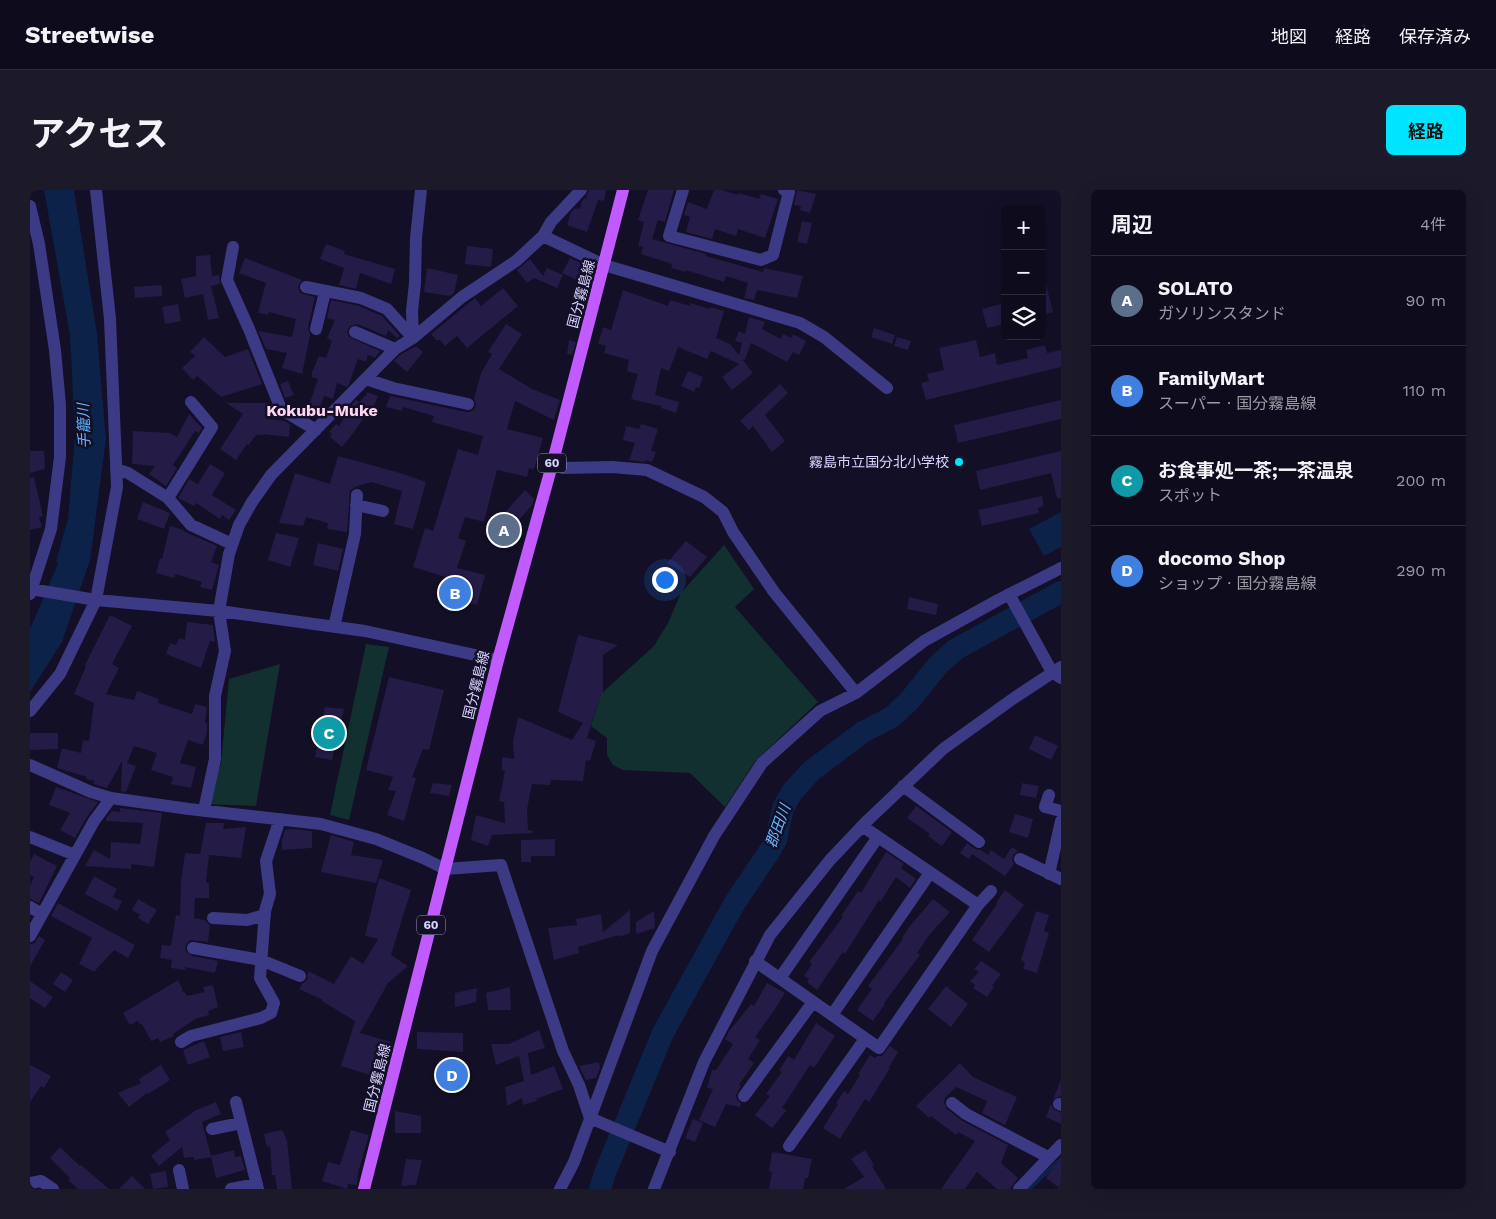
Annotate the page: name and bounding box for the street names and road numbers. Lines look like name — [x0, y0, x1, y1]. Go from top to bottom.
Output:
street label: 国分霧島線 — [564, 258, 598, 330]
road number: 60 — [538, 454, 566, 472]
street label: 国分霧島線 — [460, 649, 492, 721]
road number: 60 — [417, 916, 445, 934]
street label: 国分霧島線 — [361, 1042, 393, 1114]

